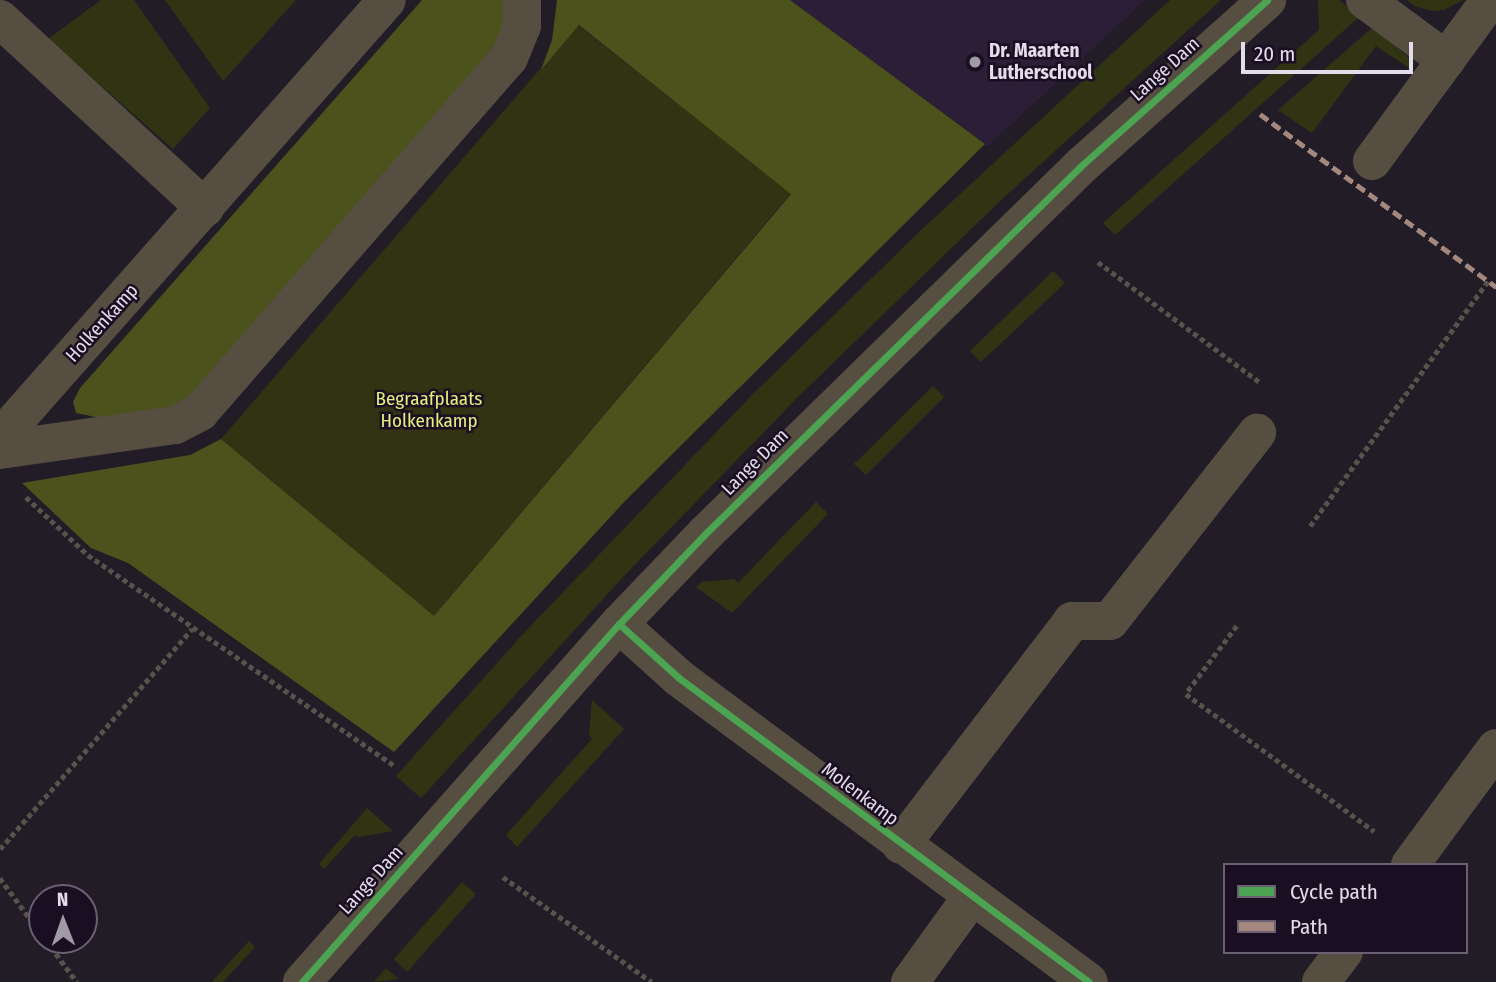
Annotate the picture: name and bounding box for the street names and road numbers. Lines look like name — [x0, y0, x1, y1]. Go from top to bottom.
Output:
street label: Lange Dam — [1126, 32, 1204, 106]
street label: Holkenkamp — [61, 279, 143, 367]
street label: Lange Dam — [717, 424, 793, 500]
street label: Molenkamp — [817, 758, 903, 830]
street label: Lange Dam — [334, 841, 408, 919]

